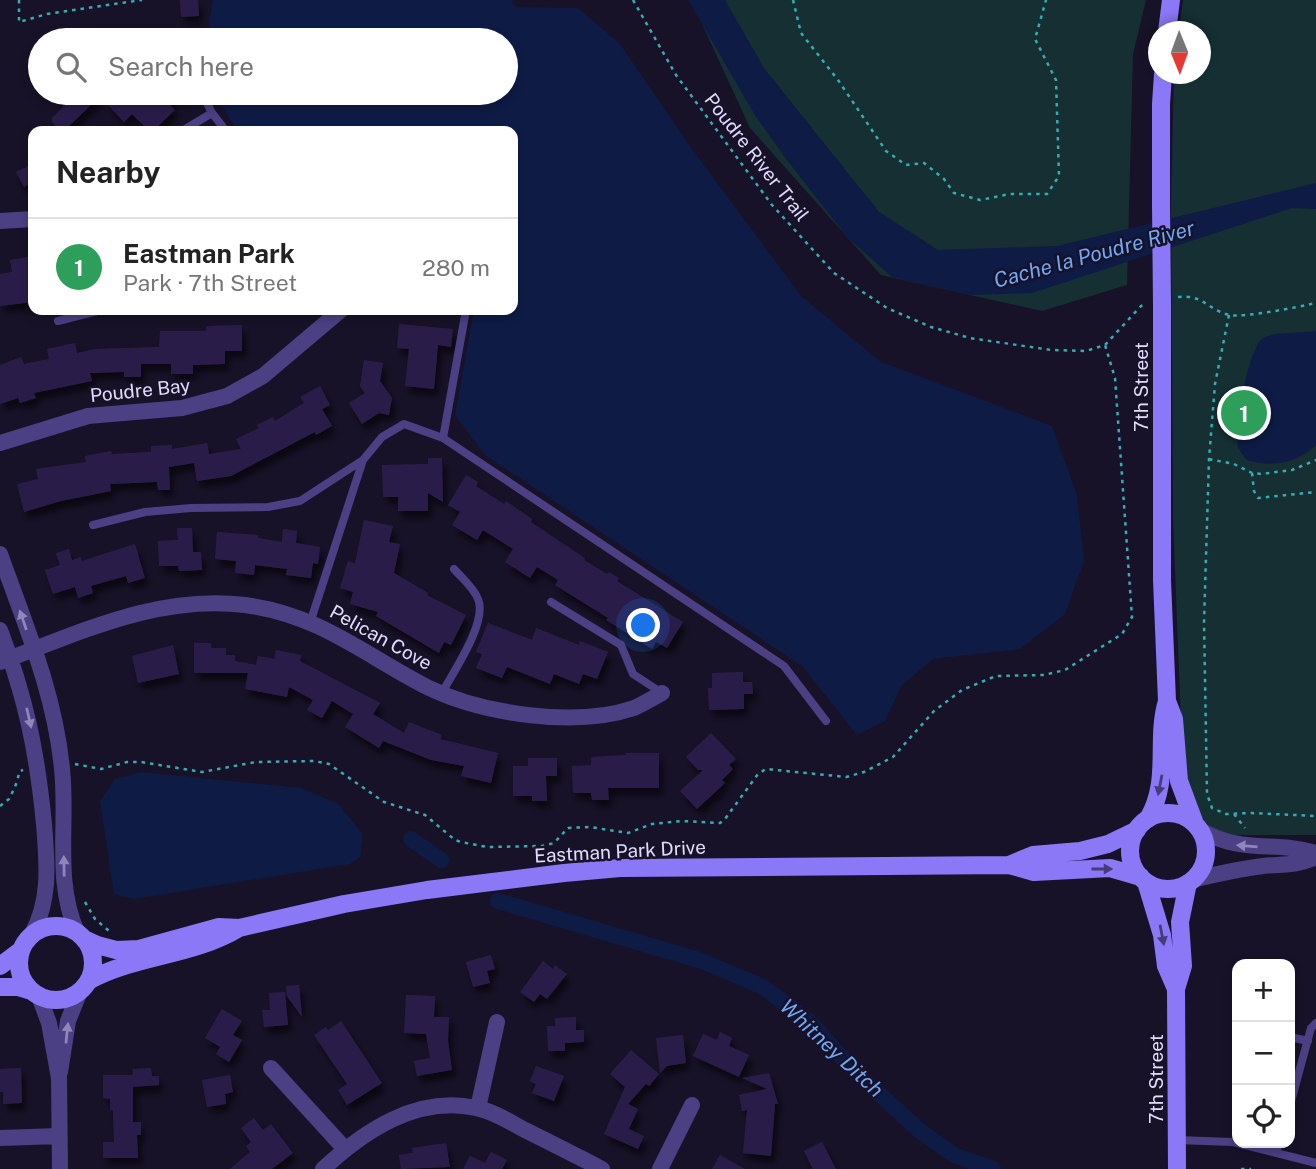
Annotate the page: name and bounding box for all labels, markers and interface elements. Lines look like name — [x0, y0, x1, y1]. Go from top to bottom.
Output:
north arrow — [1148, 21, 1211, 84]
search box — [28, 28, 518, 105]
icon: search — [52, 48, 90, 86]
text: Search here — [108, 51, 254, 82]
street label: Poudre River Trail — [700, 89, 814, 225]
text: Nearby — [56, 154, 160, 190]
water label: Cache la Poudre River — [991, 215, 1198, 293]
text: Eastman Park — [123, 238, 295, 269]
text: 1 — [74, 254, 84, 281]
text: 280 m — [422, 254, 490, 281]
text: Park · 7th Street — [123, 269, 297, 296]
street label: 7th Street — [1130, 342, 1152, 432]
street label: Poudre Bay — [89, 374, 191, 406]
pin: 1 — [1221, 387, 1267, 439]
street label: Pelican Cove — [326, 600, 436, 674]
your location — [626, 608, 660, 642]
one-way arrow — [17, 609, 28, 630]
one-way arrow — [23, 707, 34, 729]
one-way arrow — [1154, 774, 1165, 796]
street label: Eastman Park Drive — [534, 836, 706, 866]
one-way arrow — [1236, 840, 1258, 851]
one-way arrow — [58, 855, 70, 877]
one-way arrow — [1092, 863, 1114, 875]
one-way arrow — [1156, 924, 1167, 946]
map controls — [1232, 959, 1295, 1148]
button: + — [1232, 959, 1295, 1022]
water label: Whitney Ditch — [775, 994, 889, 1102]
one-way arrow — [61, 1022, 72, 1044]
button: − — [1232, 1022, 1295, 1085]
street label: 7th Street — [1145, 1034, 1167, 1124]
button: locate — [1232, 1085, 1295, 1148]

